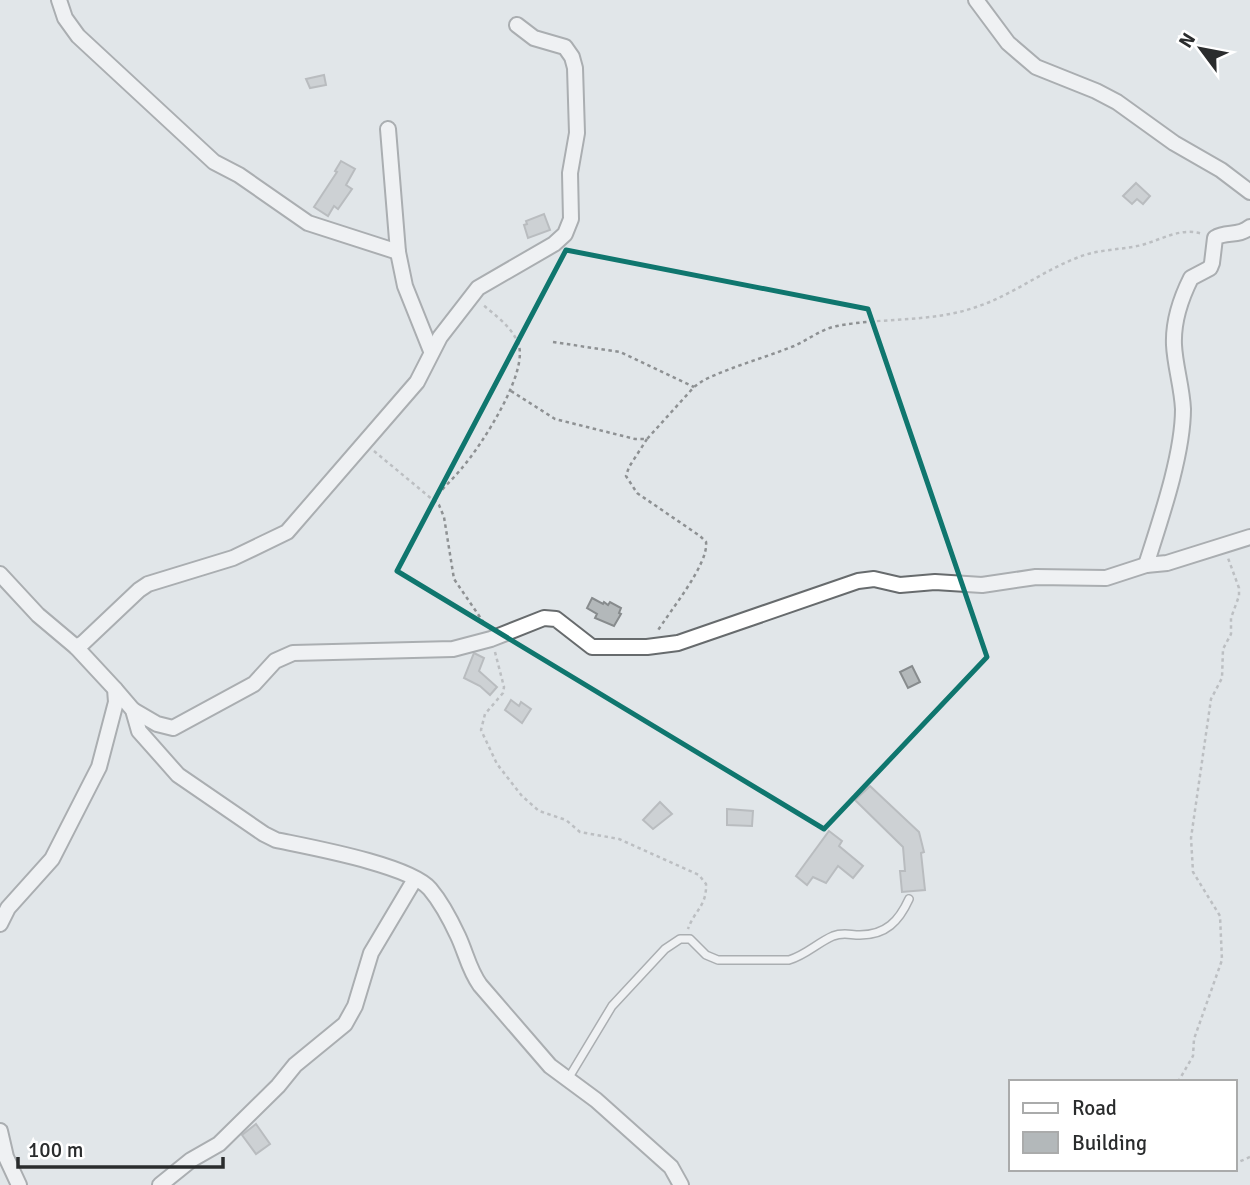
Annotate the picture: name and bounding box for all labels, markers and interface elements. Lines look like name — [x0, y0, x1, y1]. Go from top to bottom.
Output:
north arrow — [1166, 14, 1236, 84]
text: N — [1174, 29, 1201, 52]
legend — [1009, 1080, 1236, 1171]
text: Road — [1072, 1095, 1117, 1121]
scale bar — [18, 1126, 222, 1170]
text: Building — [1072, 1130, 1147, 1156]
text: 100 m — [28, 1137, 83, 1163]

